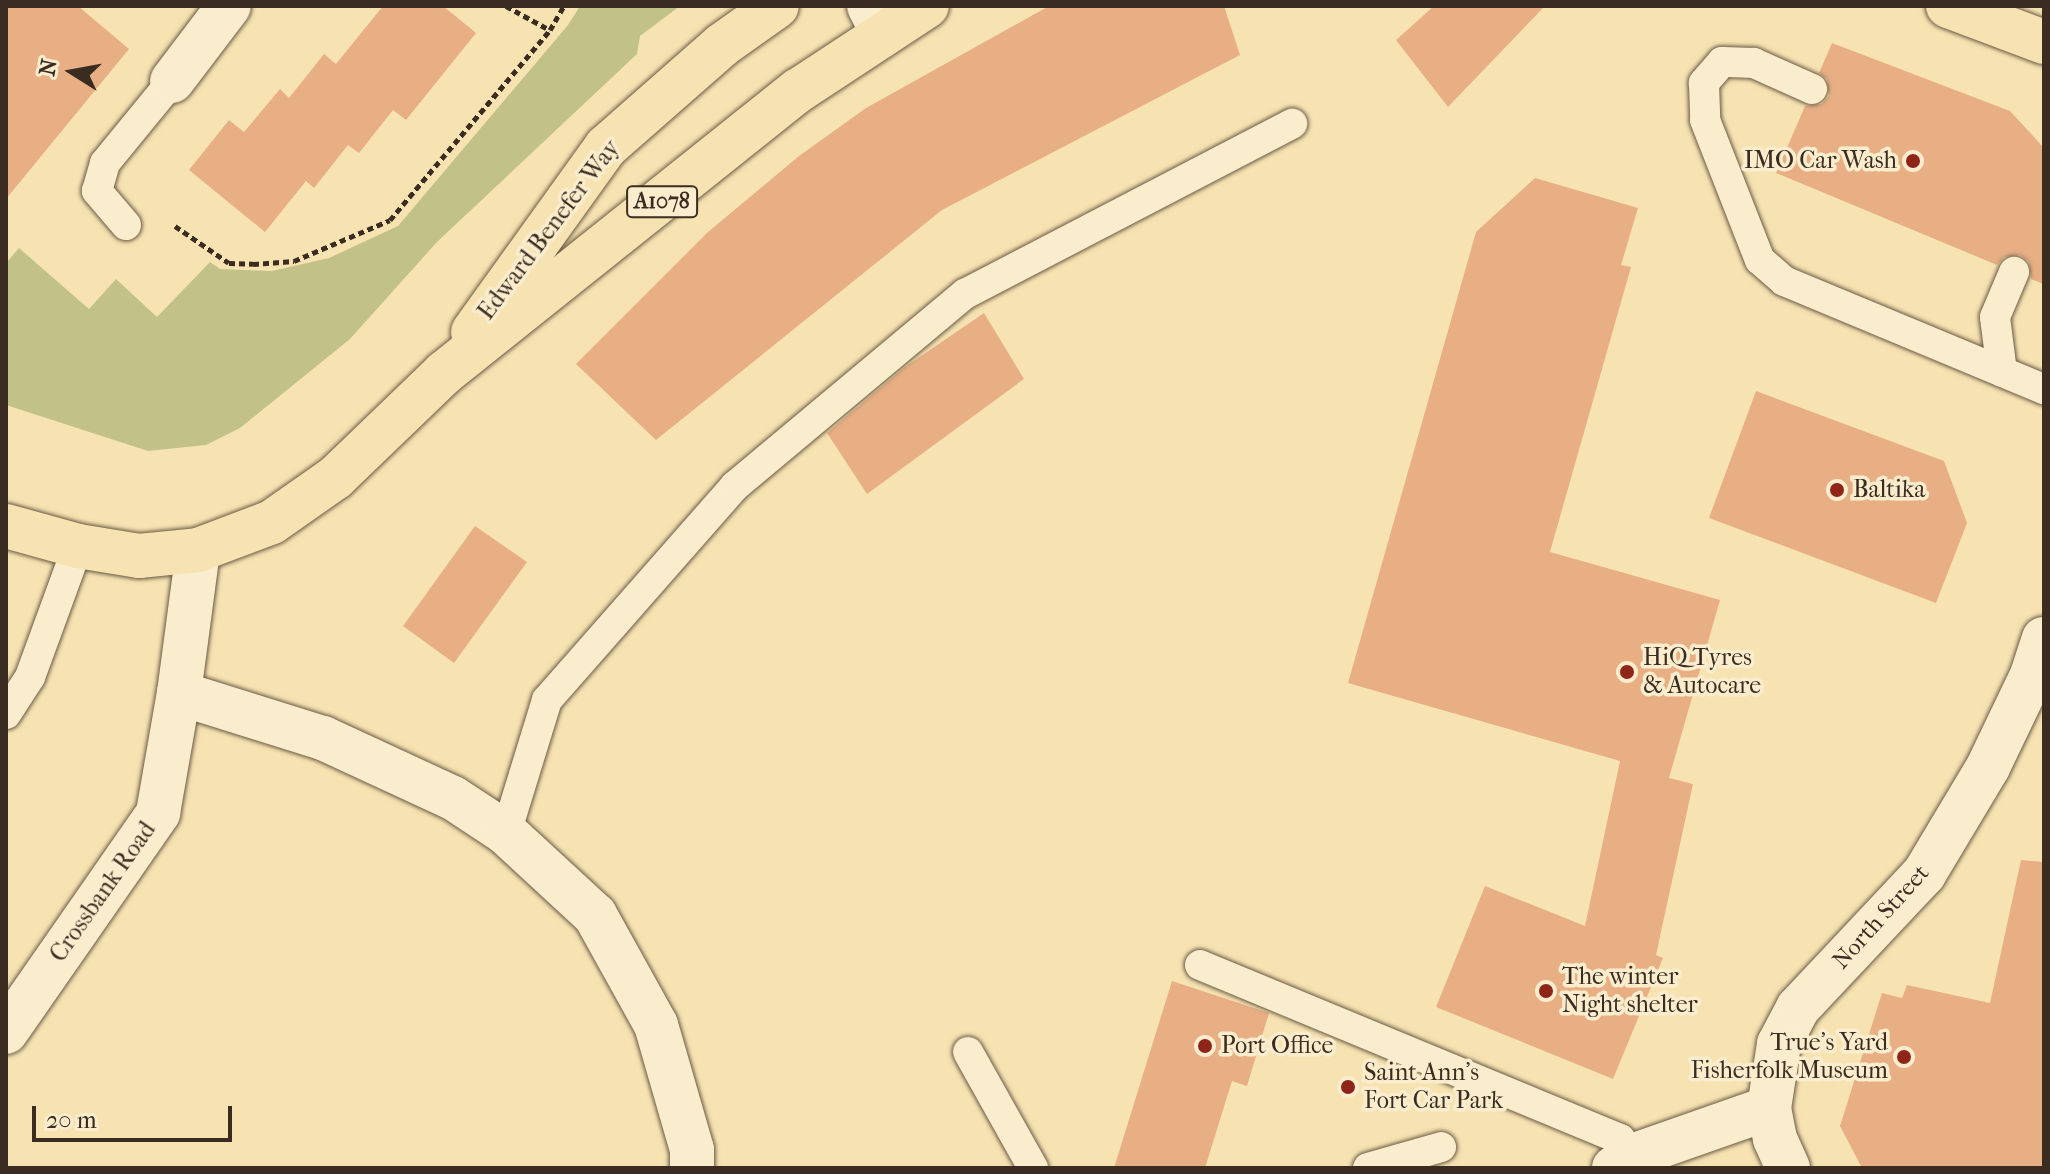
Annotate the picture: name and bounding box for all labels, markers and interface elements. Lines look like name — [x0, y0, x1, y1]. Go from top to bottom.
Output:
north arrow — [32, 32, 112, 112]
text: N — [34, 57, 63, 78]
street label: Edward Benefer Way — [472, 134, 626, 326]
place label: IMO Car Wash — [1744, 147, 1897, 175]
marker: IMO Car Wash — [1904, 152, 1922, 170]
road number: A1078 — [626, 184, 698, 220]
place label: Baltika — [1853, 476, 1925, 504]
marker: Baltika — [1828, 481, 1846, 499]
place label: HiQ Tyres & Autocare — [1643, 644, 1761, 700]
marker: HiQ Tyres & Autocare — [1618, 663, 1636, 681]
street label: Crossbank Road — [44, 816, 162, 968]
street label: North Street — [1827, 859, 1935, 975]
place label: The winter Night shelter — [1562, 963, 1698, 1019]
marker: The winter Night shelter — [1537, 982, 1555, 1000]
place label: True's Yard Fisherfolk Museum — [1691, 1029, 1888, 1085]
place label: Port Office — [1221, 1032, 1333, 1060]
marker: Port Office — [1196, 1037, 1214, 1055]
marker: True's Yard Fisherfolk Museum — [1895, 1048, 1913, 1066]
place label: Saint Ann's Fort Car Park — [1364, 1059, 1503, 1115]
marker: Saint Ann's Fort Car Park — [1339, 1078, 1357, 1096]
scale bar — [36, 1090, 236, 1140]
text: 20 m — [46, 1106, 97, 1134]

